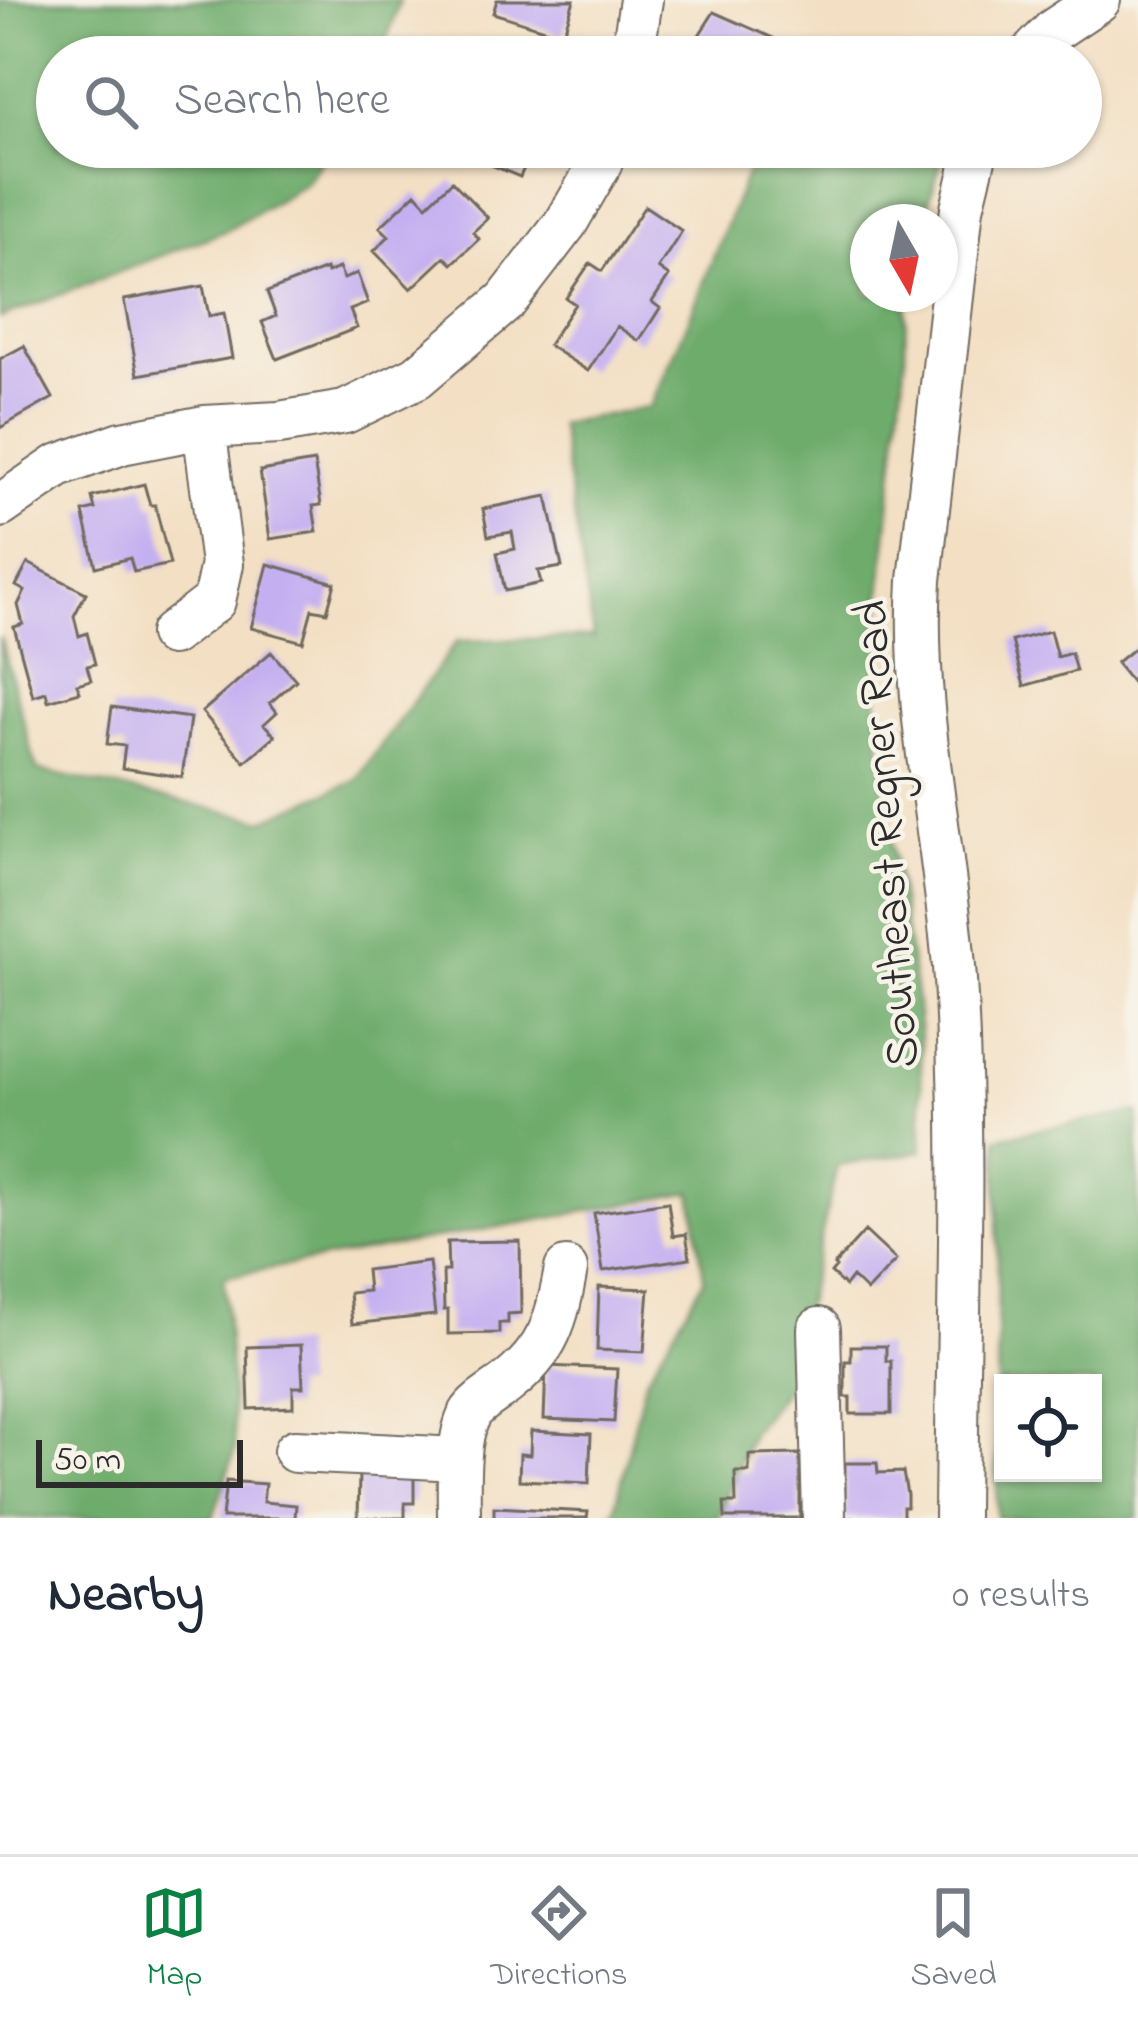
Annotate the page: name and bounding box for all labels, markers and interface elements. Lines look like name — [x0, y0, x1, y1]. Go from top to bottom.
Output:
search box — [36, 36, 1102, 168]
icon: search — [78, 69, 144, 135]
text: Search here — [174, 69, 390, 135]
north arrow — [850, 204, 958, 312]
street label: Southeast Regner Road — [838, 598, 941, 1070]
map controls — [994, 1374, 1102, 1482]
button: locate — [994, 1374, 1102, 1482]
scale bar — [36, 1434, 243, 1487]
text: 50 m — [54, 1437, 121, 1485]
text: Nearby — [48, 1559, 204, 1634]
text: 0 results — [952, 1568, 1090, 1625]
tab: Map — [141, 1880, 207, 2000]
tab: Directions — [490, 1880, 628, 2000]
tab: Saved — [910, 1880, 997, 2000]

